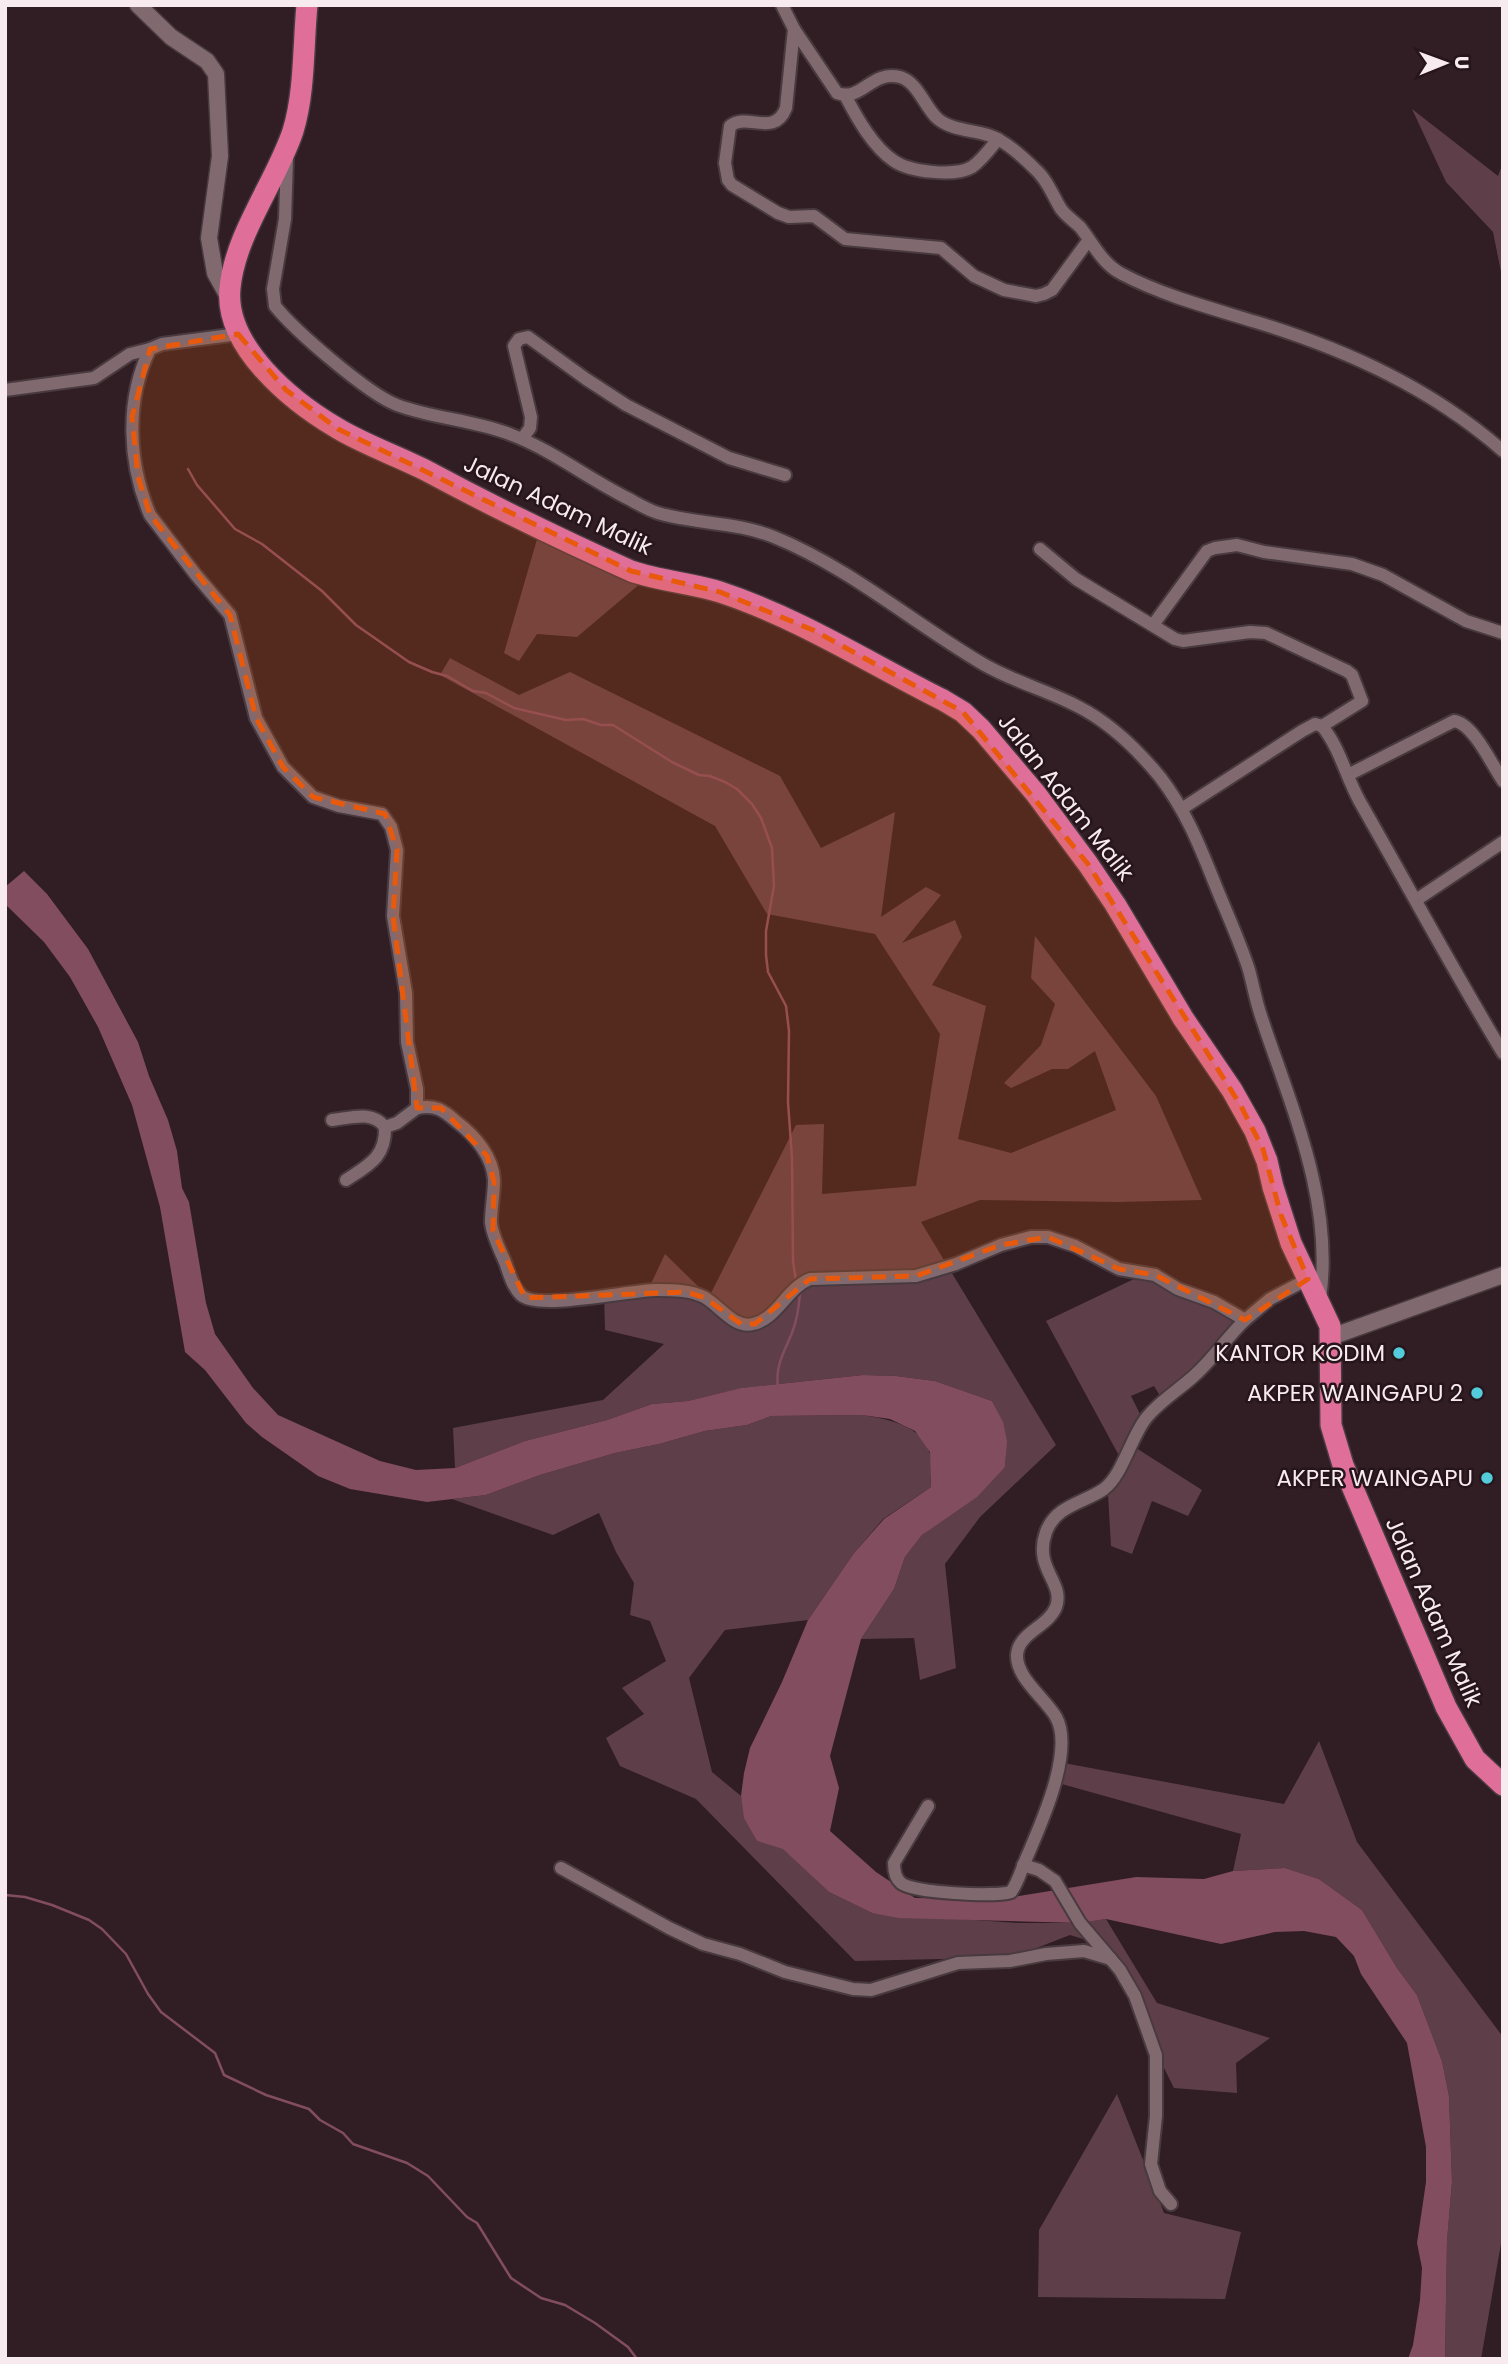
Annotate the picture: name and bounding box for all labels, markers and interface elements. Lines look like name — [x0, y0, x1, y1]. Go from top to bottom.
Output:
north arrow — [1410, 28, 1480, 98]
text: U — [1448, 56, 1475, 70]
street label: Jalan Adam Malik — [458, 447, 658, 563]
street label: Jalan Adam Malik — [990, 706, 1142, 888]
place label: KANTOR KODIM — [1215, 1337, 1385, 1369]
marker: KANTOR KODIM — [1391, 1345, 1407, 1361]
place label: AKPER WAINGAPU 2 — [1247, 1377, 1463, 1409]
marker: AKPER WAINGAPU 2 — [1469, 1385, 1485, 1401]
place label: AKPER WAINGAPU — [1276, 1462, 1473, 1494]
marker: AKPER WAINGAPU — [1479, 1470, 1495, 1486]
street label: Jalan Adam Malik — [1378, 1512, 1490, 1712]

